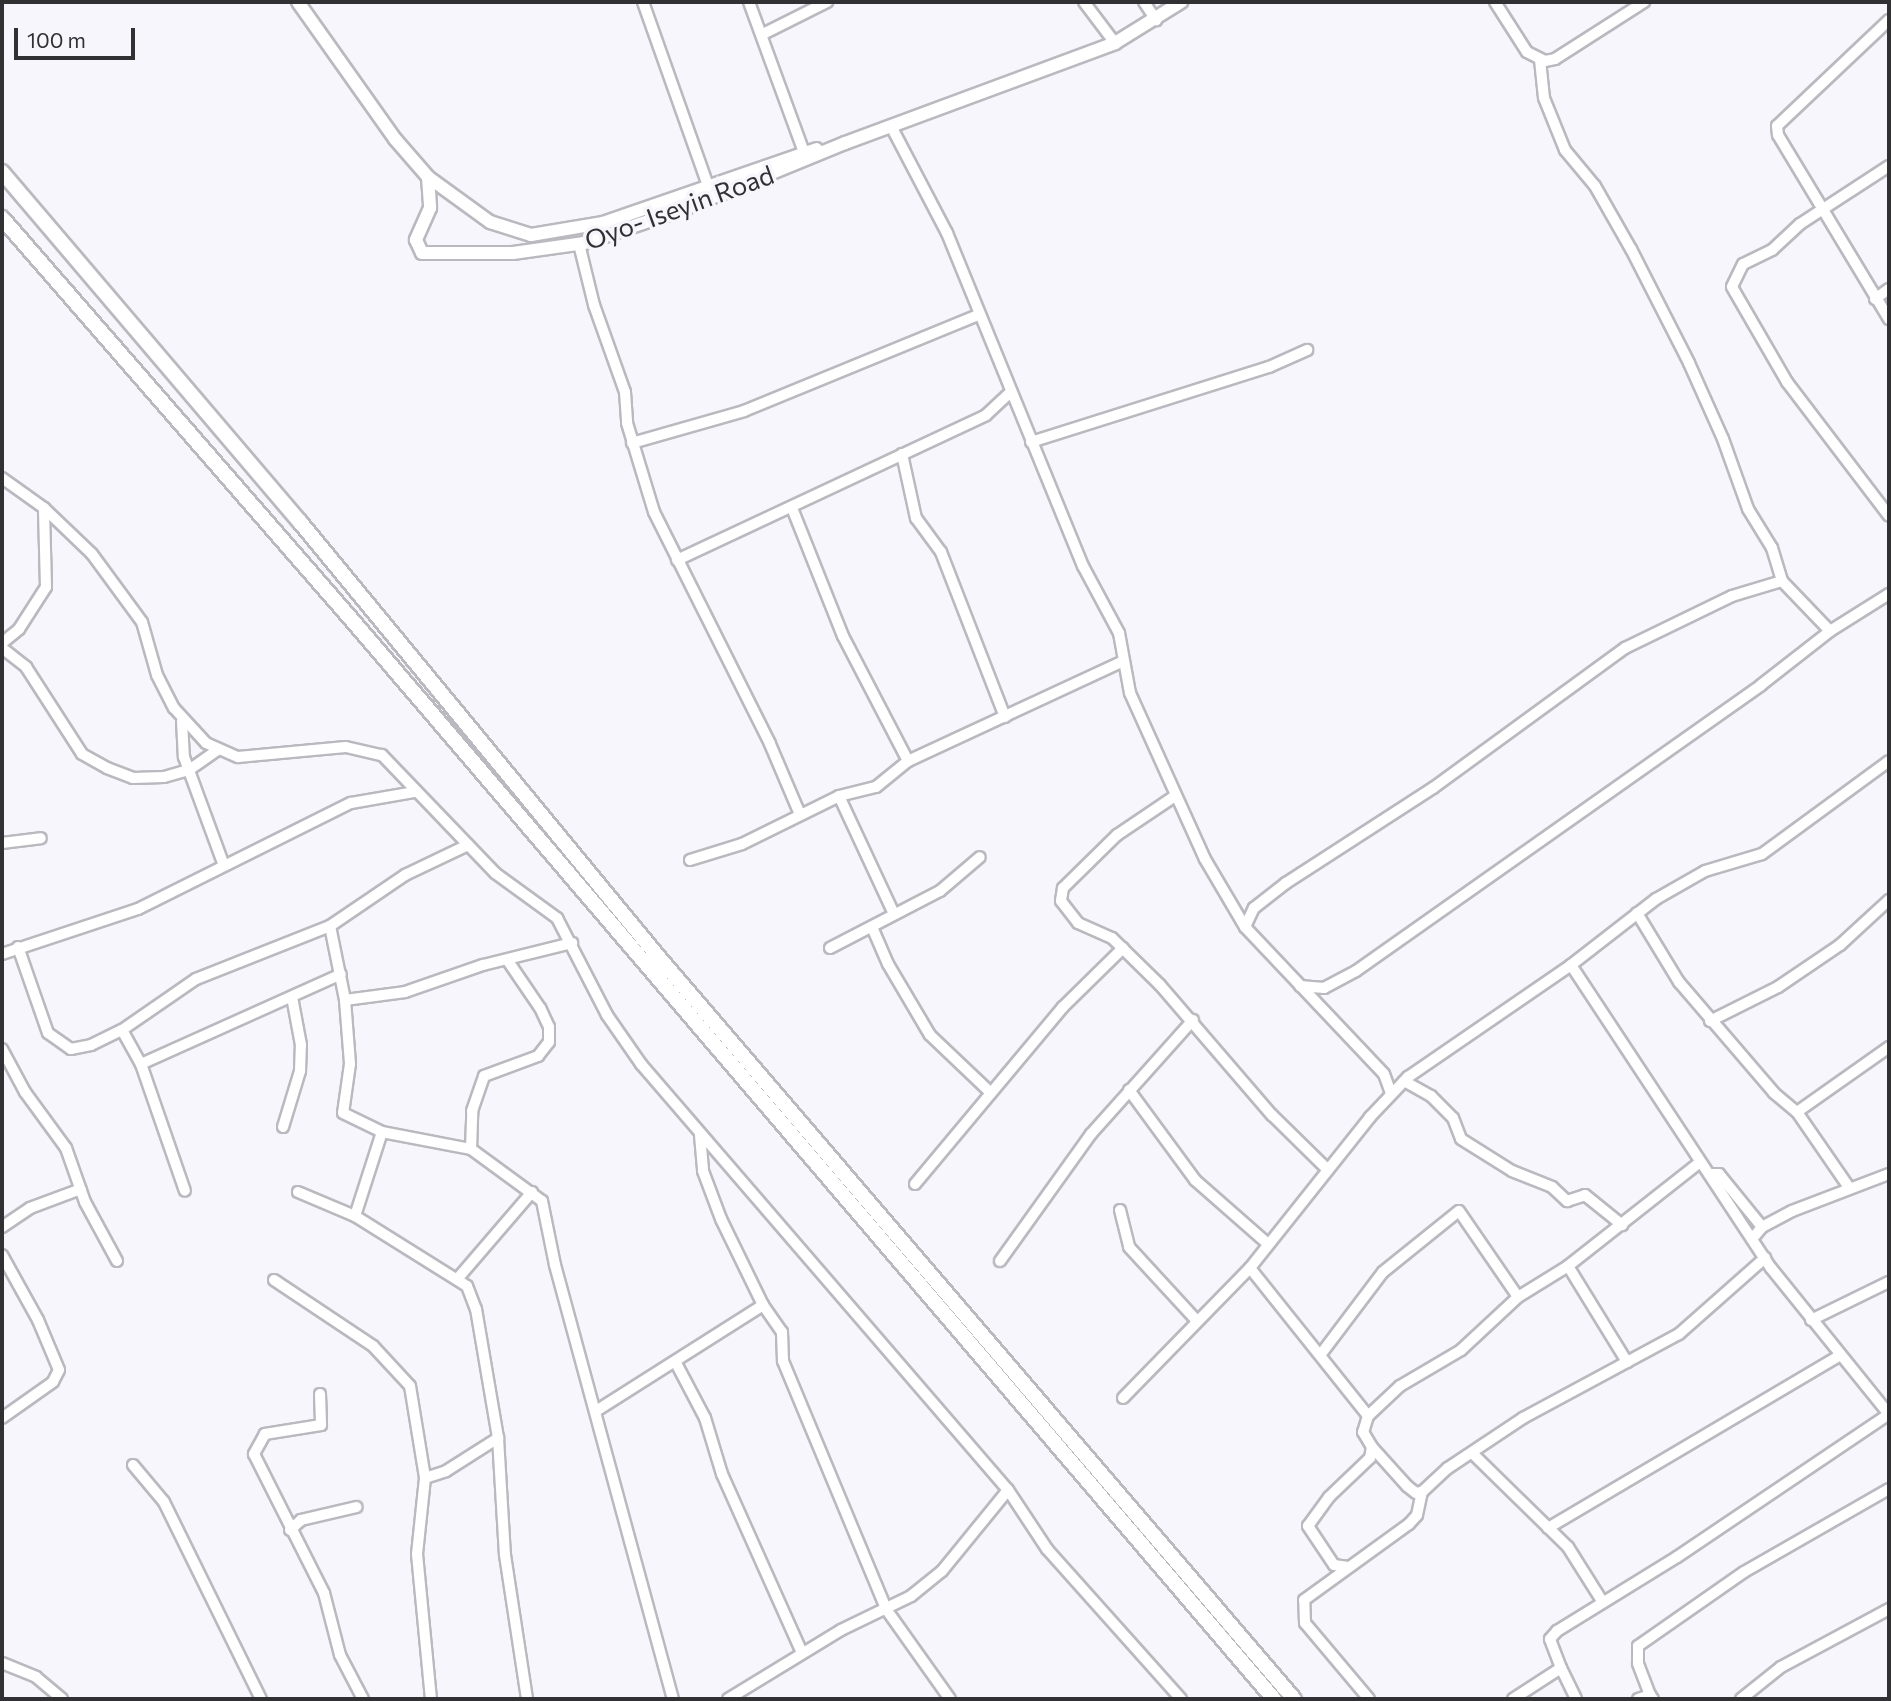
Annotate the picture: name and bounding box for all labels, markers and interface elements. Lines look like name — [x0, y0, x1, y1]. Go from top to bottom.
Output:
scale bar — [18, 14, 138, 58]
text: 100 m — [27, 27, 86, 52]
street label: Oyo- Iseyin Road — [580, 158, 778, 256]

